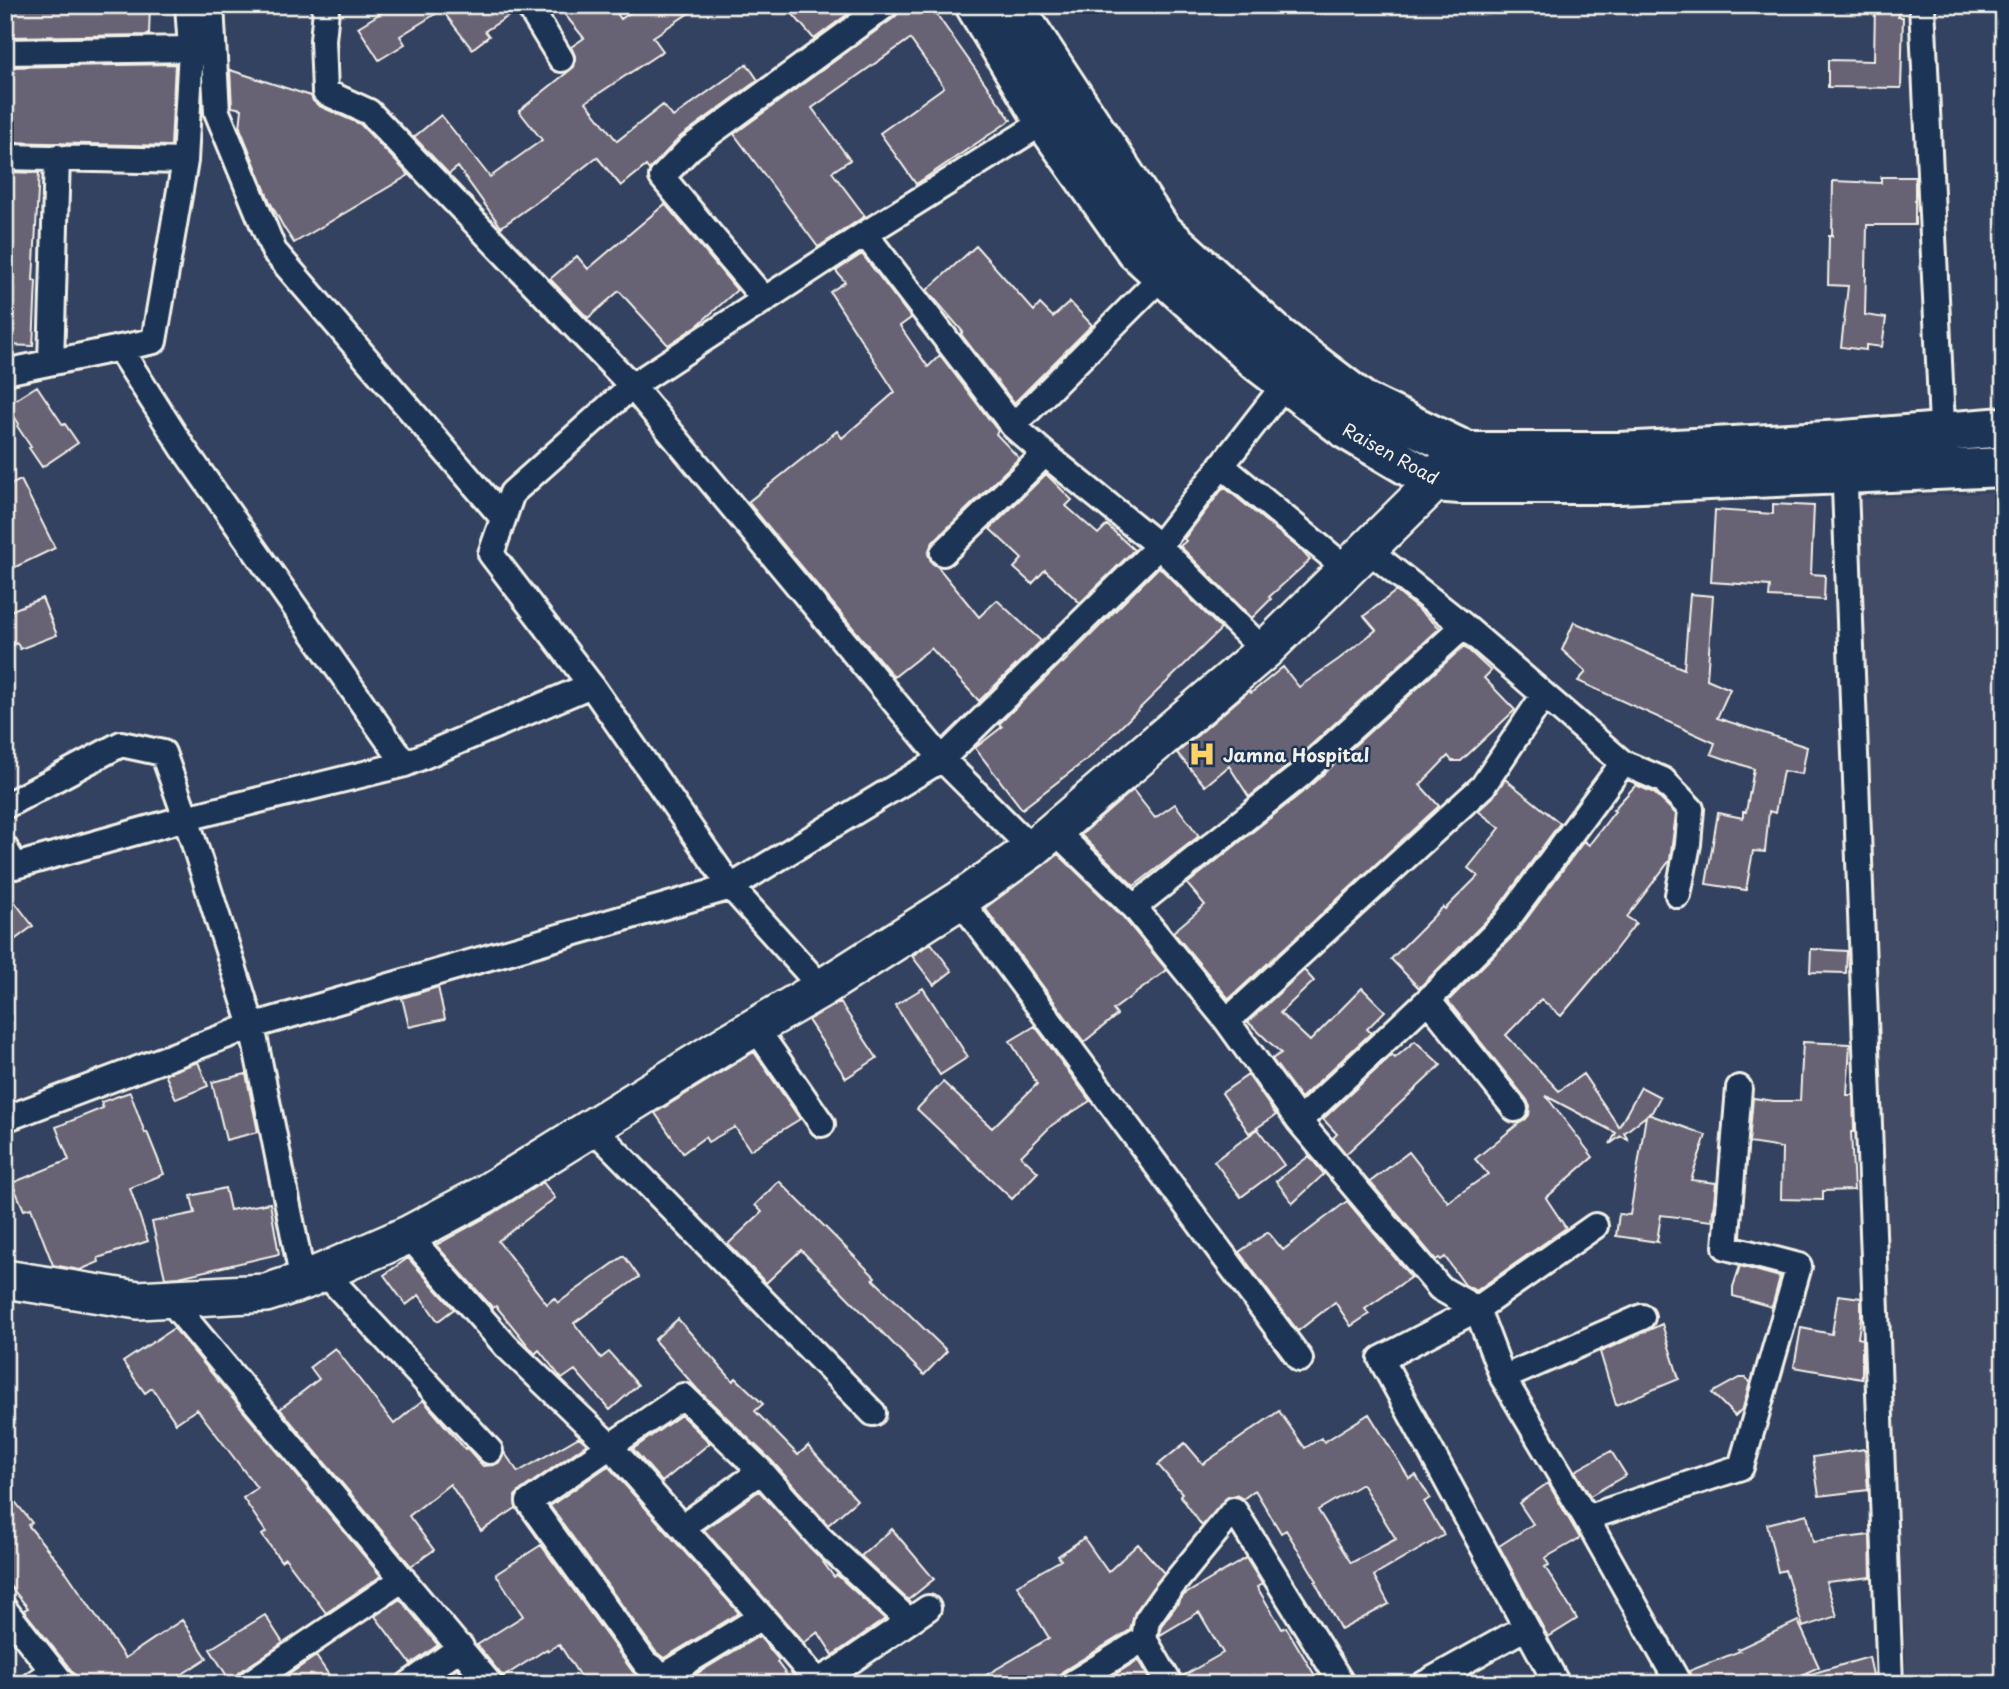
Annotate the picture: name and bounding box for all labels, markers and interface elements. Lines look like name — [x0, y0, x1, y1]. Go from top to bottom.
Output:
street label: Raisen Road — [1338, 415, 1444, 491]
hospital icon: Jamna Hospital — [1187, 739, 1217, 769]
place label: Jamna Hospital — [1223, 741, 1369, 768]

